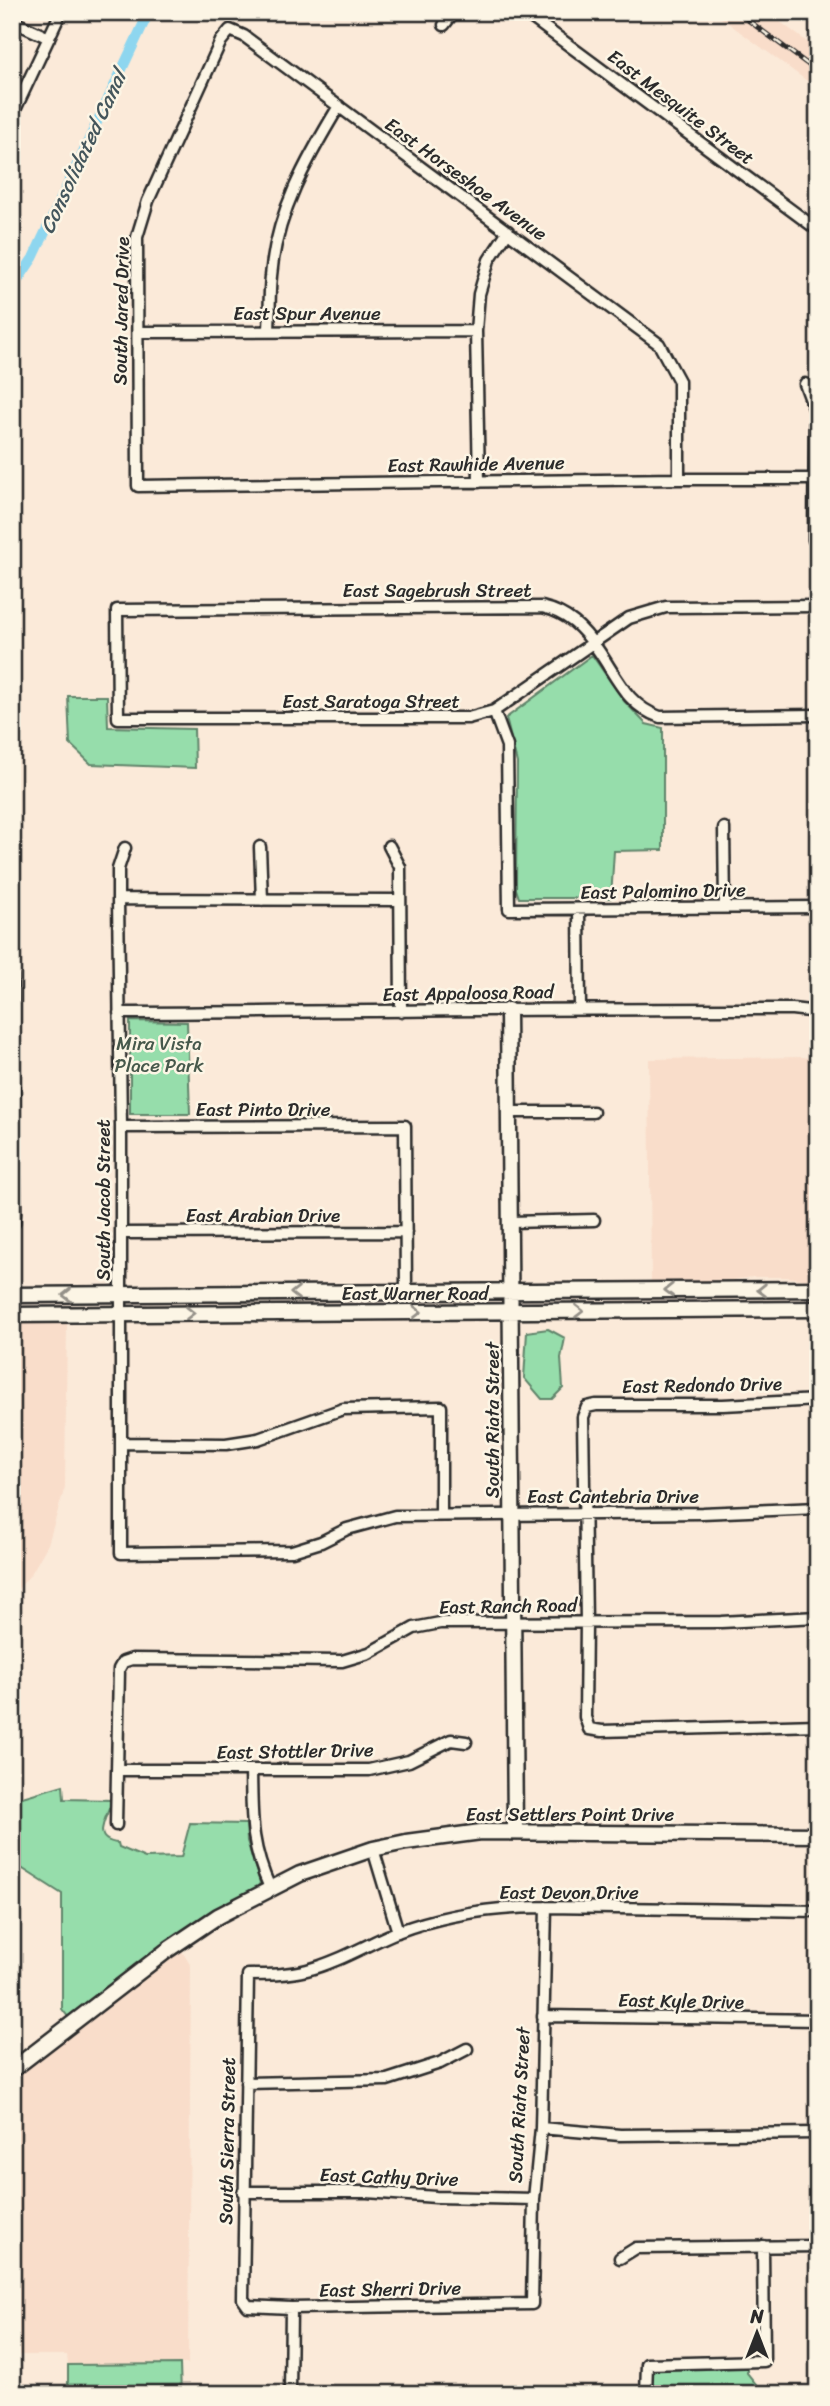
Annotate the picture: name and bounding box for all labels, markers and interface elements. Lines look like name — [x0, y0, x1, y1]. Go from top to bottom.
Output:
street label: East Mesquite Street — [600, 40, 762, 174]
water label: Consolidated Canal — [28, 59, 140, 240]
street label: East Horseshoe Avenue — [378, 108, 555, 250]
street label: South Jared Drive — [103, 237, 139, 385]
street label: East Spur Avenue — [233, 297, 381, 330]
street label: East Rawhide Avenue — [387, 446, 565, 482]
street label: East Sagebrush Street — [342, 574, 532, 607]
street label: East Saratoga Street — [282, 685, 460, 718]
street label: East Palomino Drive — [580, 873, 746, 909]
street label: East Appaloosa Road — [382, 975, 556, 1011]
park label: Mira Vista Place Park — [114, 1027, 205, 1082]
street label: East Pinto Drive — [196, 1093, 331, 1126]
street label: South Jacob Street — [87, 1119, 120, 1281]
street label: East Arabian Drive — [186, 1199, 340, 1232]
street label: East Warner Road — [342, 1277, 490, 1310]
one-way arrow — [757, 1282, 768, 1297]
one-way arrow — [664, 1283, 675, 1298]
one-way arrow — [290, 1285, 300, 1301]
one-way arrow — [61, 1287, 72, 1302]
one-way arrow — [574, 1303, 585, 1319]
one-way arrow — [412, 1304, 423, 1320]
one-way arrow — [185, 1305, 195, 1321]
street label: South Riata Street — [476, 1341, 509, 1498]
street label: East Redondo Drive — [622, 1367, 782, 1403]
street label: East Cantebria Drive — [527, 1480, 699, 1513]
street label: East Ranch Road — [439, 1588, 579, 1624]
street label: East Stottler Drive — [216, 1733, 374, 1769]
street label: East Settlers Point Drive — [466, 1798, 674, 1831]
street label: East Devon Drive — [499, 1876, 639, 1909]
street label: East Kyle Drive — [618, 1983, 744, 2019]
street label: South Riata Street — [498, 2025, 540, 2184]
street label: South Sierra Street — [209, 2057, 245, 2225]
street label: East Cathy Drive — [319, 2158, 459, 2196]
street label: East Sherri Drive — [318, 2271, 462, 2307]
north arrow — [722, 2298, 792, 2368]
text: N — [749, 2300, 764, 2333]

